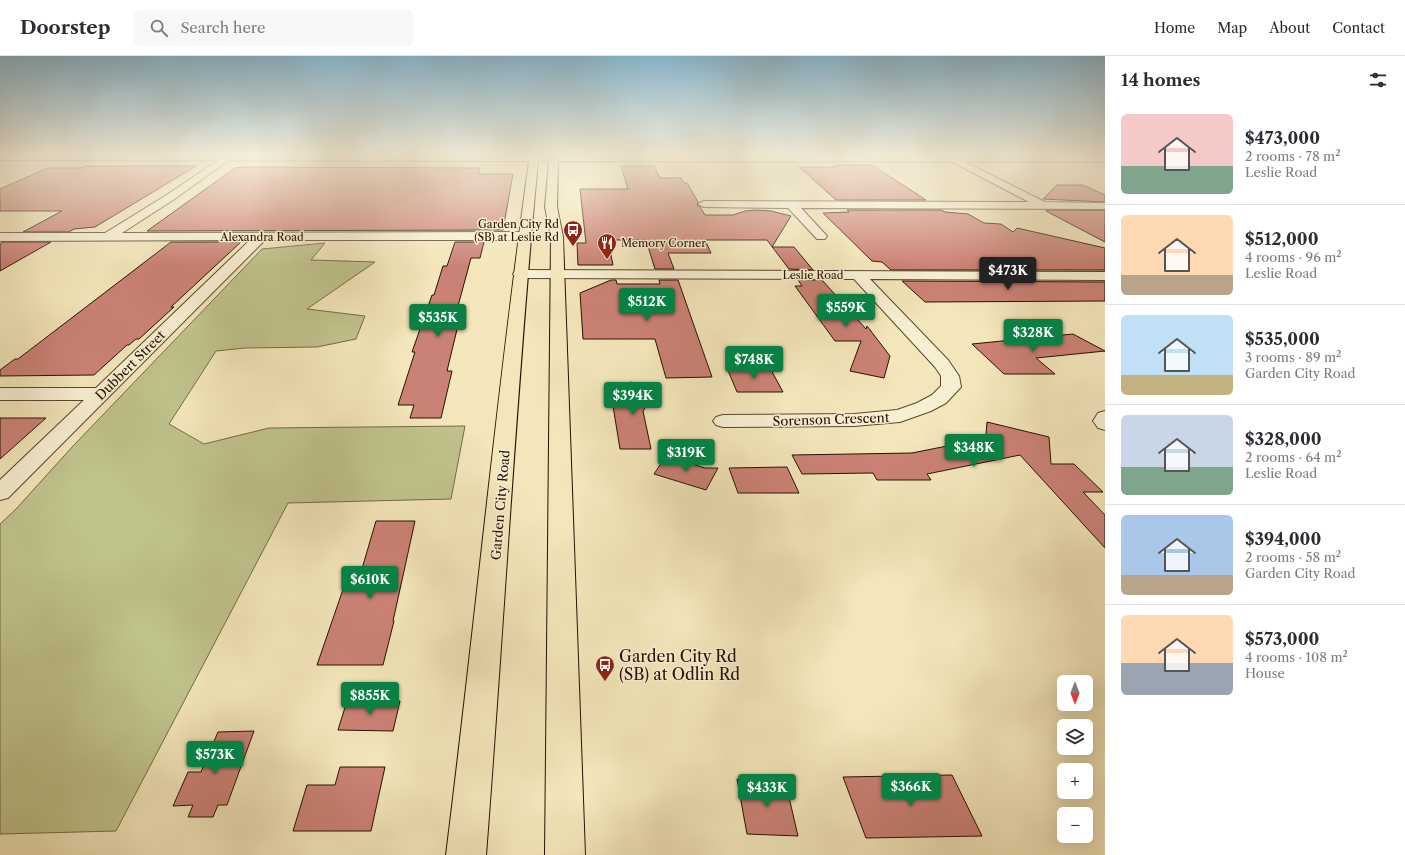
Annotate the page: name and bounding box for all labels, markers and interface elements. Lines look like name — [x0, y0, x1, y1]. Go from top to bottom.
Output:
search box — [134, 10, 414, 46]
text: Doorstep — [20, 16, 110, 39]
icon: search — [148, 17, 170, 39]
text: Search here — [180, 18, 265, 37]
text: Home — [1154, 19, 1195, 37]
text: Map — [1217, 19, 1247, 37]
text: About — [1269, 19, 1310, 37]
text: Contact — [1332, 19, 1385, 37]
icon: filters — [1367, 69, 1389, 91]
text: 14 homes — [1121, 70, 1200, 90]
text: $473,000 — [1245, 128, 1320, 148]
icon: home — [1153, 130, 1201, 178]
text: 2 rooms · 78 m² — [1245, 148, 1341, 164]
text: Leslie Road — [1245, 164, 1317, 180]
place label: Garden City Rd (SB) at Leslie Rd — [474, 217, 559, 244]
bus stop icon: Garden City Rd (SB) at Leslie Rd — [562, 219, 584, 247]
text: $512,000 — [1245, 229, 1319, 249]
street label: Alexandra Road — [219, 230, 304, 244]
icon: home — [1153, 231, 1201, 279]
restaurant icon: Memory Corner — [596, 232, 618, 260]
place label: Memory Corner — [621, 236, 706, 250]
text: 4 rooms · 96 m² — [1245, 249, 1342, 265]
pin: $473K — [980, 257, 1036, 291]
text: $473K — [988, 262, 1028, 278]
text: Leslie Road — [1245, 265, 1317, 281]
street label: Leslie Road — [782, 268, 844, 282]
pin: $512K — [619, 288, 675, 322]
text: $512K — [628, 293, 666, 309]
pin: $559K — [818, 294, 874, 328]
text: $559K — [826, 299, 866, 315]
pin: $535K — [410, 304, 466, 338]
text: $535K — [418, 309, 458, 325]
pin: $328K — [1005, 319, 1061, 353]
text: $328K — [1013, 324, 1053, 340]
street label: Dubbert Street — [92, 327, 168, 403]
text: $535,000 — [1245, 329, 1320, 349]
icon: home — [1153, 331, 1201, 379]
pin: $748K — [726, 346, 782, 380]
text: 3 rooms · 89 m² — [1245, 349, 1341, 365]
text: $748K — [734, 351, 774, 367]
text: Garden City Road — [1245, 365, 1355, 381]
pin: $394K — [605, 382, 661, 416]
text: $394K — [613, 387, 653, 403]
street label: Sorenson Crescent — [772, 409, 890, 429]
text: $328,000 — [1245, 429, 1322, 449]
icon: home — [1153, 431, 1201, 479]
pin: $348K — [946, 434, 1002, 468]
pin: $319K — [658, 439, 714, 473]
text: $348K — [954, 439, 994, 455]
text: $319K — [667, 444, 705, 460]
street label: Garden City Road — [487, 449, 513, 561]
text: 2 rooms · 64 m² — [1245, 449, 1342, 465]
text: Leslie Road — [1245, 465, 1317, 481]
text: $394,000 — [1245, 529, 1321, 549]
icon: home — [1153, 531, 1201, 579]
text: 2 rooms · 58 m² — [1245, 549, 1341, 565]
text: Garden City Road — [1245, 565, 1355, 581]
pin: $610K — [342, 566, 398, 600]
text: $610K — [350, 571, 390, 587]
text: $573,000 — [1245, 629, 1319, 649]
icon: home — [1153, 631, 1201, 679]
place label: Garden City Rd (SB) at Odlin Rd — [619, 646, 740, 684]
text: 4 rooms · 108 m² — [1245, 649, 1348, 665]
bus stop icon: Garden City Rd (SB) at Odlin Rd — [594, 654, 616, 682]
text: House — [1245, 665, 1285, 681]
north arrow — [1057, 675, 1093, 711]
map controls — [1057, 675, 1093, 843]
pin: $855K — [342, 682, 398, 716]
text: $855K — [350, 687, 390, 703]
button: layers — [1057, 719, 1093, 755]
pin: $573K — [187, 741, 243, 775]
text: $573K — [196, 746, 234, 762]
button: + — [1057, 763, 1093, 799]
pin: $366K — [883, 773, 939, 807]
pin: $433K — [739, 774, 795, 808]
text: $366K — [891, 778, 931, 794]
text: $433K — [747, 779, 787, 795]
button: − — [1057, 807, 1093, 843]

